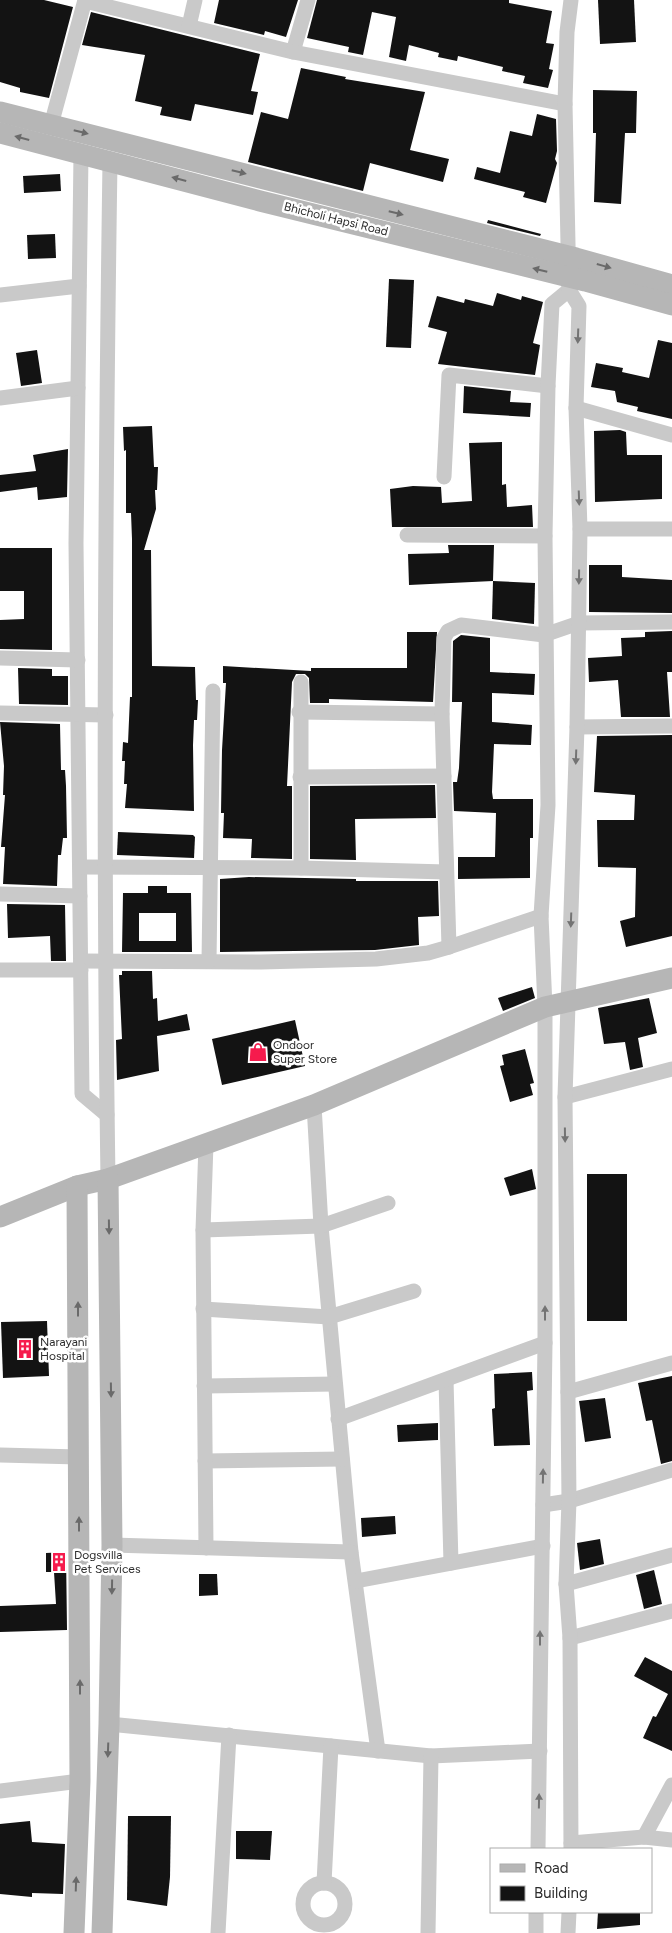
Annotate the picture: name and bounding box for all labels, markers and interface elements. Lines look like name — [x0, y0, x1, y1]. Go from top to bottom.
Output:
one-way arrow — [74, 129, 89, 137]
one-way arrow — [14, 134, 29, 142]
one-way arrow — [231, 169, 246, 177]
one-way arrow — [171, 175, 186, 183]
street label: Bhicholi Hapsi Road — [283, 199, 389, 239]
one-way arrow — [389, 209, 404, 217]
one-way arrow — [597, 263, 612, 271]
one-way arrow — [533, 266, 548, 274]
one-way arrow — [574, 328, 582, 344]
one-way arrow — [575, 491, 583, 507]
one-way arrow — [575, 570, 583, 586]
one-way arrow — [572, 750, 580, 766]
one-way arrow — [567, 912, 575, 928]
place label: Ondoor Super Store — [273, 1038, 338, 1066]
shop icon: Ondoor Super Store — [247, 1041, 269, 1063]
one-way arrow — [561, 1127, 569, 1143]
one-way arrow — [105, 1220, 113, 1236]
one-way arrow — [74, 1301, 82, 1317]
one-way arrow — [541, 1305, 549, 1321]
place label: Narayani Hospital — [40, 1335, 87, 1363]
building icon: Narayani Hospital — [14, 1338, 36, 1360]
one-way arrow — [107, 1382, 115, 1398]
one-way arrow — [539, 1467, 547, 1483]
one-way arrow — [75, 1516, 83, 1532]
place label: Dogsvilla Pet Services — [74, 1548, 141, 1576]
building icon: Dogsvilla Pet Services — [48, 1551, 70, 1573]
one-way arrow — [108, 1580, 116, 1596]
one-way arrow — [536, 1630, 544, 1646]
one-way arrow — [76, 1679, 84, 1695]
one-way arrow — [104, 1742, 112, 1758]
one-way arrow — [535, 1792, 543, 1808]
legend — [490, 1848, 652, 1913]
text: Road — [534, 1859, 569, 1877]
one-way arrow — [72, 1876, 80, 1892]
text: Building — [534, 1884, 588, 1902]

